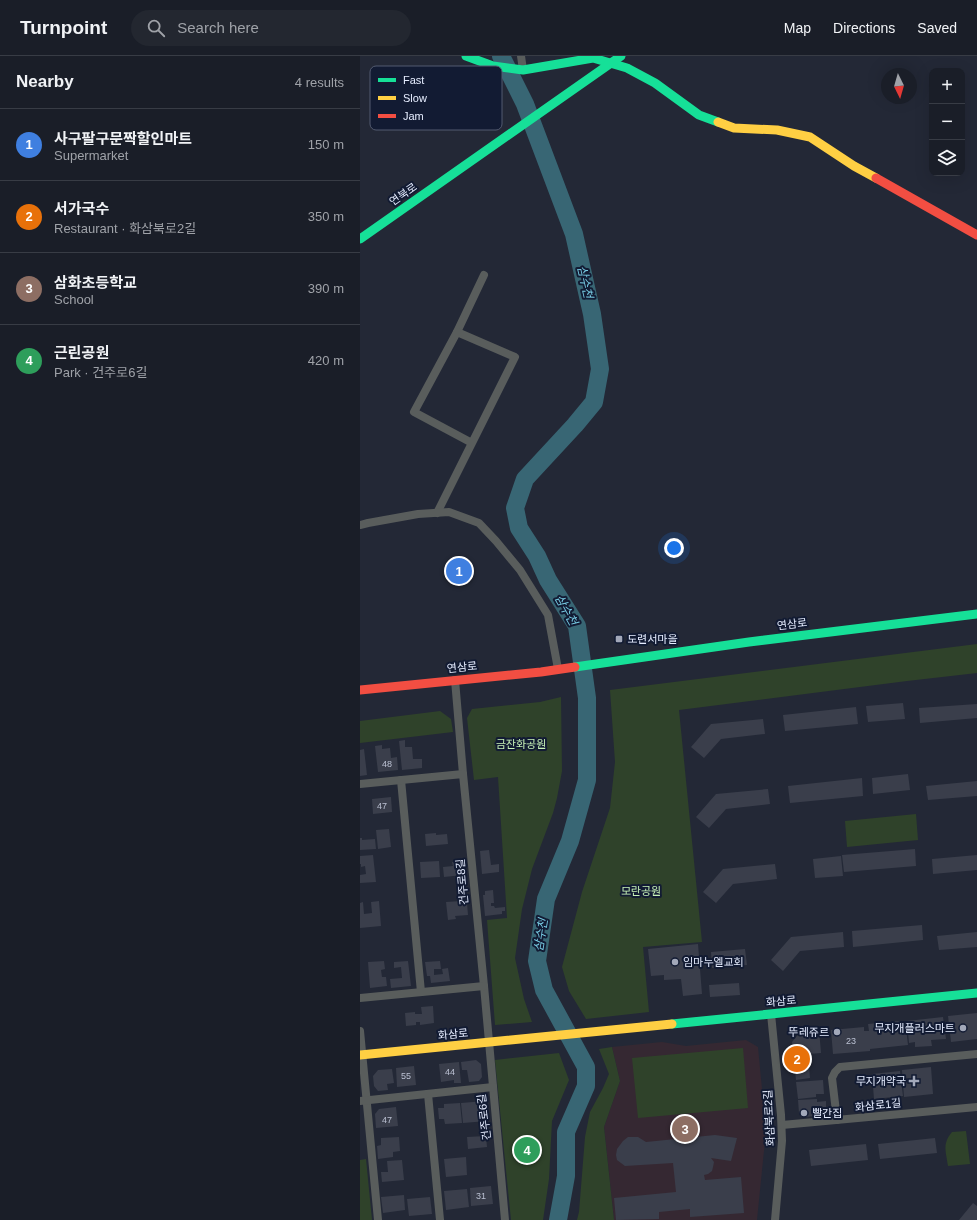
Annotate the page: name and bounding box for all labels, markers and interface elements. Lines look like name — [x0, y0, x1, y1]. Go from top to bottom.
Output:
search box — [131, 10, 411, 46]
text: Turnpoint — [20, 17, 107, 38]
icon: search — [145, 17, 167, 39]
text: Search here — [177, 19, 259, 36]
text: Map — [784, 20, 811, 36]
text: Directions — [833, 20, 895, 36]
text: Saved — [917, 20, 957, 36]
legend — [370, 66, 502, 130]
north arrow — [881, 68, 917, 104]
map controls — [929, 68, 965, 176]
button: + — [929, 68, 965, 104]
text: Nearby — [16, 72, 74, 91]
text: Fast — [403, 74, 424, 86]
text: 4 results — [295, 75, 344, 90]
text: Slow — [403, 92, 427, 104]
button: − — [929, 104, 965, 140]
text: Jam — [403, 110, 424, 122]
text: 사구팔구문짝할인마트 — [54, 130, 192, 147]
text: 1 — [25, 137, 33, 152]
text: 150 m — [308, 137, 344, 152]
button: layers — [929, 140, 965, 176]
text: Supermarket — [54, 148, 128, 163]
street label: 연북로 — [387, 180, 419, 208]
text: 서가국수 — [54, 200, 109, 217]
text: 2 — [25, 209, 33, 224]
text: 350 m — [308, 209, 344, 224]
text: Restaurant · 화삼북로2길 — [54, 221, 196, 236]
water label: 삼수천 — [574, 264, 596, 302]
text: 삼화초등학교 — [54, 274, 137, 291]
text: 3 — [25, 281, 33, 296]
text: 390 m — [308, 281, 344, 296]
text: School — [54, 292, 94, 307]
text: 근린공원 — [54, 344, 109, 361]
text: 4 — [25, 353, 33, 368]
text: 420 m — [308, 353, 344, 368]
text: Park · 건주로6길 — [54, 365, 147, 380]
your location — [664, 538, 684, 558]
pin: 1 — [446, 556, 472, 586]
water label: 삼수천 — [552, 592, 581, 630]
street label: 연삼로 — [776, 616, 808, 632]
place label: 도련서마을 — [627, 633, 678, 645]
marker: 도련서마을 — [614, 634, 624, 644]
street label: 연삼로 — [446, 659, 478, 675]
park label: 금잔화공원 — [496, 738, 546, 750]
house number: 48 — [382, 759, 392, 769]
house number: 47 — [377, 801, 387, 811]
street label: 건주로8길 — [454, 858, 470, 906]
park label: 모란공원 — [621, 885, 661, 897]
water label: 삼수천 — [531, 916, 551, 952]
place label: 임마누엘교회 — [683, 956, 744, 968]
marker: 임마누엘교회 — [670, 957, 680, 967]
street label: 화삼로 — [765, 994, 797, 1008]
place label: 무지개플러스마트 — [874, 1022, 955, 1034]
marker: 무지개플러스마트 — [958, 1023, 968, 1033]
street label: 화삼로 — [437, 1026, 469, 1042]
place label: 뚜레쥬르 — [789, 1026, 829, 1038]
marker: 뚜레쥬르 — [832, 1027, 842, 1037]
house number: 23 — [846, 1036, 856, 1046]
pin: 2 — [784, 1044, 810, 1074]
house number: 44 — [445, 1067, 455, 1077]
house number: 55 — [401, 1071, 411, 1081]
place label: 무지개약국 — [855, 1075, 906, 1087]
marker: 무지개약국 — [909, 1076, 919, 1086]
street label: 화삼북로2길 — [762, 1089, 776, 1147]
street label: 건주로6길 — [475, 1093, 493, 1141]
street label: 화삼로1길 — [854, 1097, 902, 1113]
place label: 빨간집 — [812, 1107, 842, 1119]
marker: 빨간집 — [799, 1108, 809, 1118]
pin: 3 — [672, 1114, 698, 1144]
house number: 47 — [382, 1115, 392, 1125]
pin: 4 — [514, 1135, 540, 1165]
house number: 31 — [476, 1191, 486, 1201]

